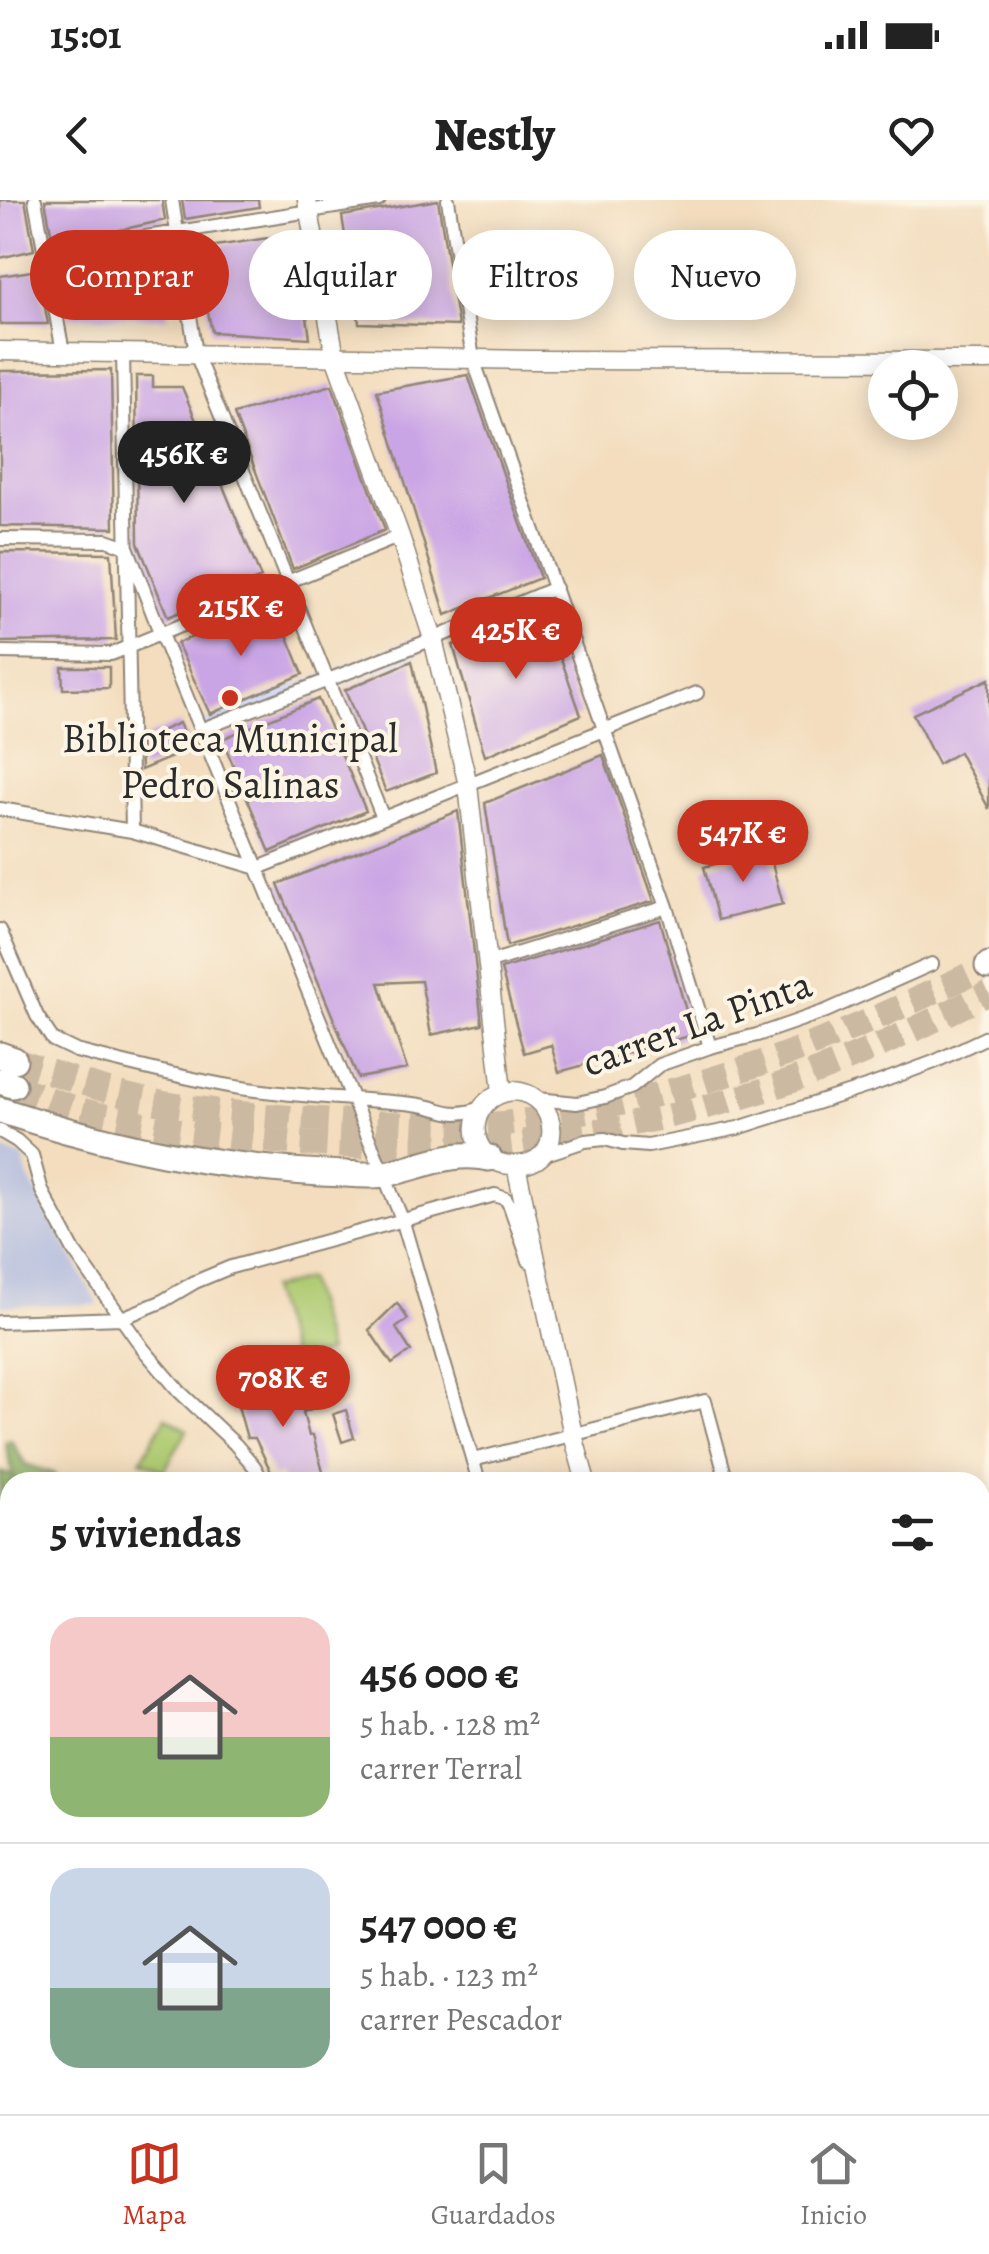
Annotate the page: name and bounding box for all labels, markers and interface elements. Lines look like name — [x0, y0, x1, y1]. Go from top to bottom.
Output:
text: 15:01 — [50, 9, 122, 61]
text: Nestly — [434, 104, 555, 166]
icon: back — [50, 108, 105, 163]
icon: heart — [884, 108, 939, 163]
chip: Comprar — [30, 230, 229, 320]
chip: Alquilar — [249, 230, 432, 320]
chip: Filtros — [452, 230, 614, 320]
chip: Nuevo — [634, 230, 796, 320]
map controls — [868, 350, 958, 440]
button: locate — [868, 350, 958, 440]
pin: 456K € — [103, 421, 265, 506]
text: 456K € — [140, 431, 228, 475]
pin: 215K € — [160, 574, 322, 659]
text: 215K € — [198, 584, 284, 628]
pin: 425K € — [435, 597, 597, 682]
text: 425K € — [471, 607, 561, 651]
marker: Biblioteca Municipal Pedro Salinas — [219, 687, 241, 709]
place label: Biblioteca Municipal Pedro Salinas — [62, 711, 398, 812]
pin: 547K € — [662, 800, 824, 885]
text: 547K € — [699, 810, 787, 854]
street label: carrer La Pinta — [575, 956, 820, 1090]
pin: 708K € — [202, 1345, 364, 1430]
text: 708K € — [238, 1355, 328, 1399]
text: 5 viviendas — [50, 1504, 242, 1561]
icon: filters — [885, 1505, 940, 1560]
text: 456 000 € — [360, 1645, 519, 1702]
icon: home — [130, 1657, 250, 1777]
text: 5 hab. · 128 m² — [360, 1702, 540, 1746]
text: carrer Terral — [360, 1746, 522, 1790]
text: 547 000 € — [360, 1896, 518, 1953]
icon: home — [130, 1908, 250, 2028]
text: 5 hab. · 123 m² — [360, 1953, 538, 1997]
text: carrer Pescador — [360, 1997, 562, 2041]
tab: Mapa — [122, 2136, 186, 2234]
tab: Guardados — [431, 2136, 556, 2234]
tab: Inicio — [800, 2136, 867, 2234]

